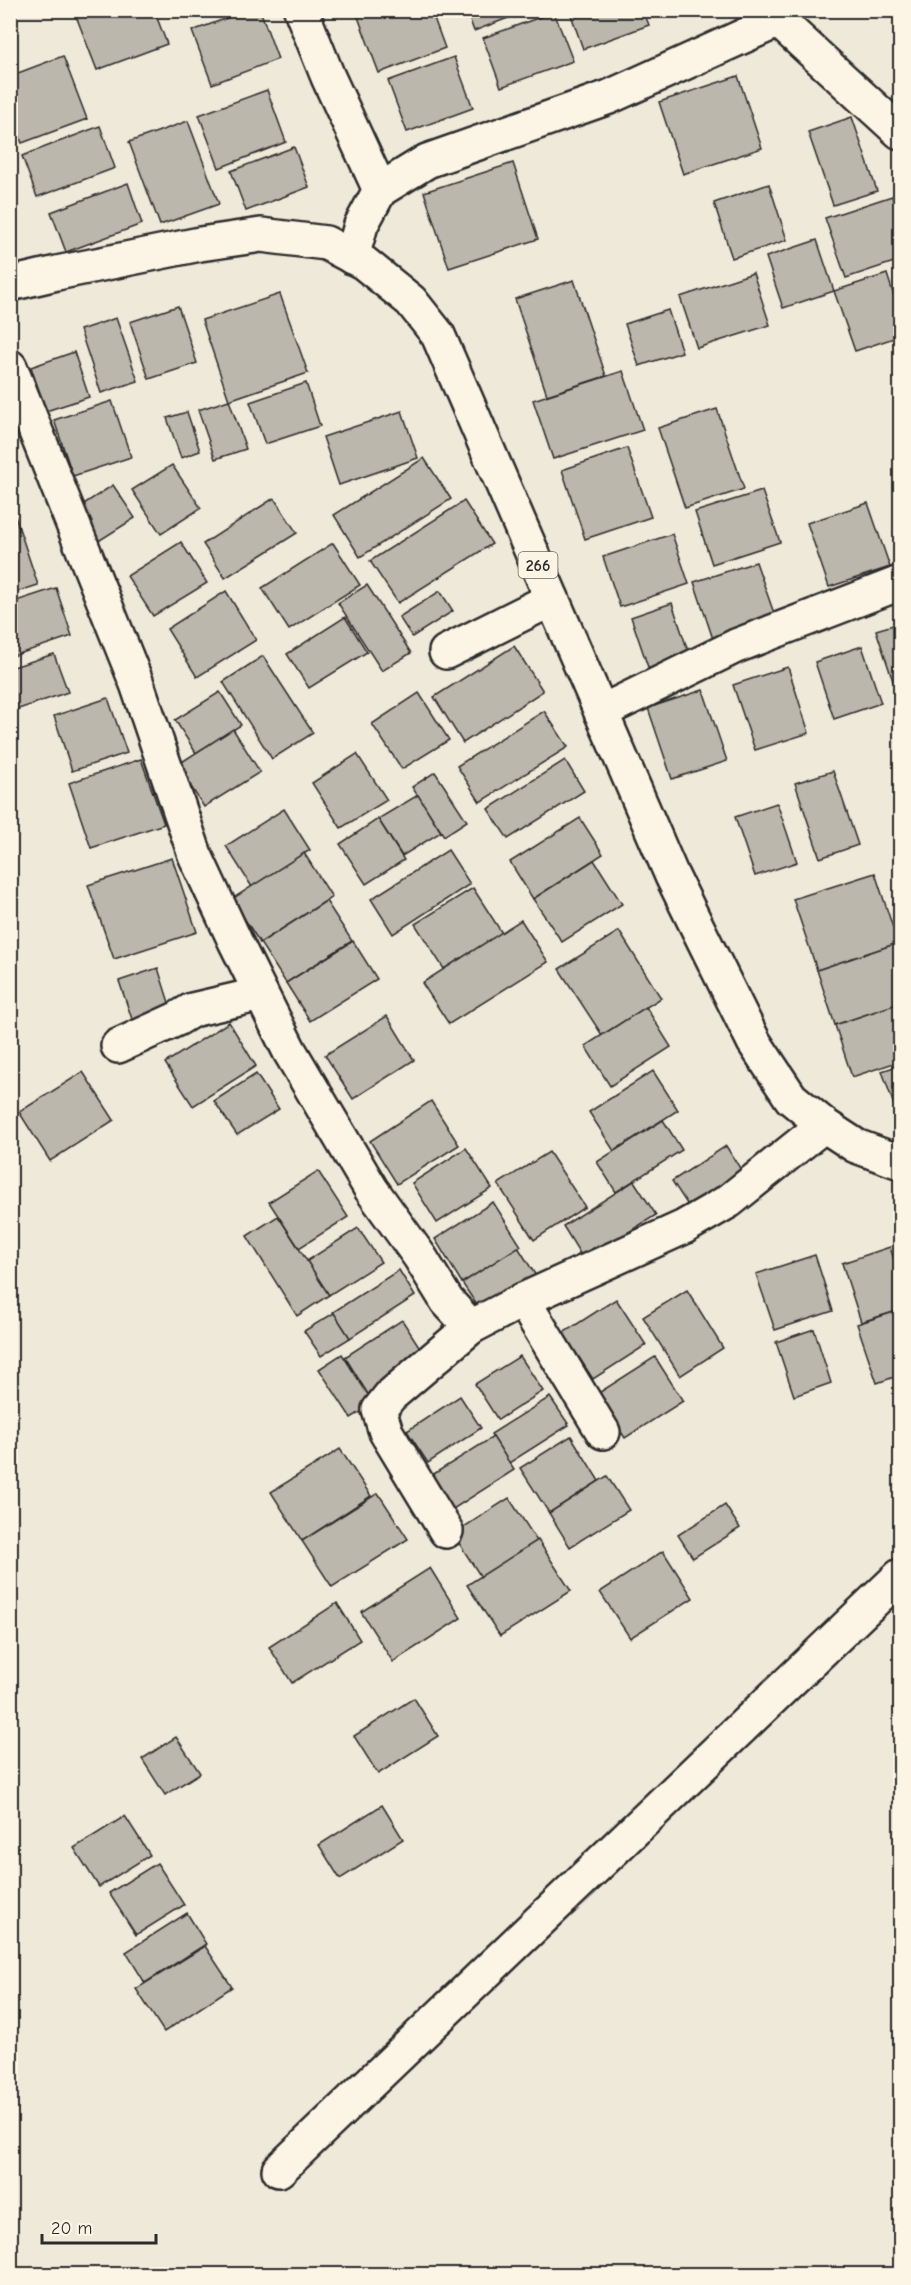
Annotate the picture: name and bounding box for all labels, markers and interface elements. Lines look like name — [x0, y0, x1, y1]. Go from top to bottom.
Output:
road number: 266 — [518, 552, 558, 578]
scale bar — [42, 2207, 156, 2245]
text: 20 m — [51, 2218, 92, 2239]

